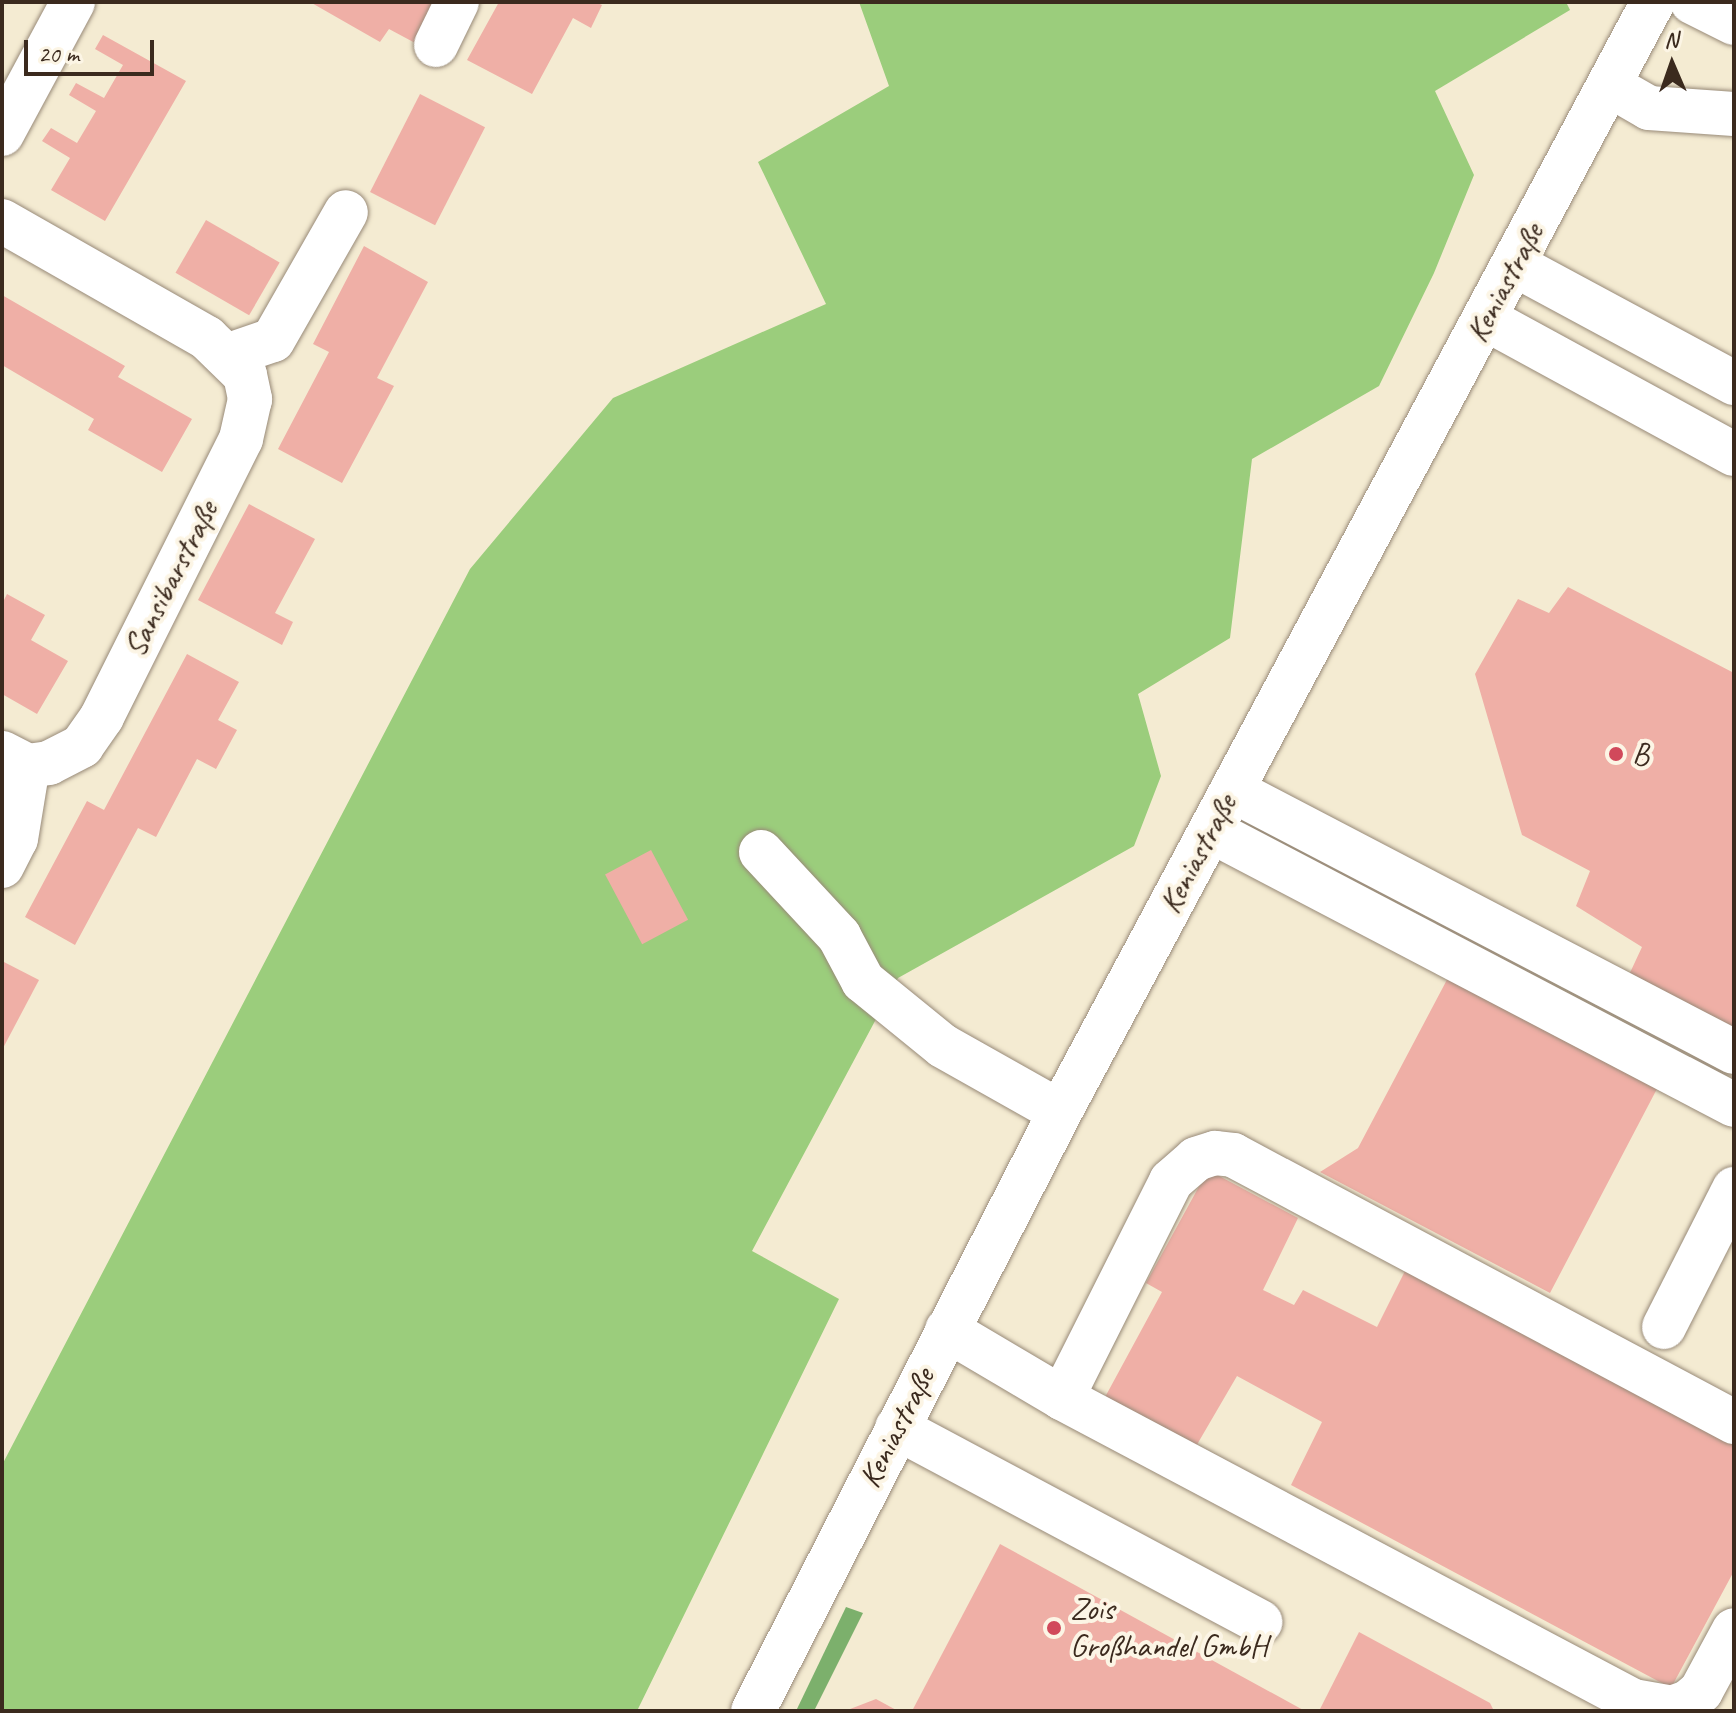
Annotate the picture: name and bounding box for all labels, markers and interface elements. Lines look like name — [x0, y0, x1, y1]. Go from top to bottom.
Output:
scale bar — [28, 24, 158, 74]
north arrow — [1632, 24, 1712, 104]
text: N — [1664, 26, 1678, 54]
text: 20 m — [38, 39, 79, 69]
street label: Keniastraße — [1458, 217, 1552, 349]
street label: Sansibarstraße — [116, 495, 226, 663]
place label: B — [1632, 735, 1649, 773]
marker: B — [1607, 745, 1625, 763]
street label: Keniastraße — [1151, 788, 1245, 920]
street label: Keniastraße — [851, 1362, 943, 1494]
place label: Zois Großhandel GmbH — [1070, 1591, 1266, 1666]
marker: Zois Großhandel GmbH — [1045, 1619, 1063, 1637]

